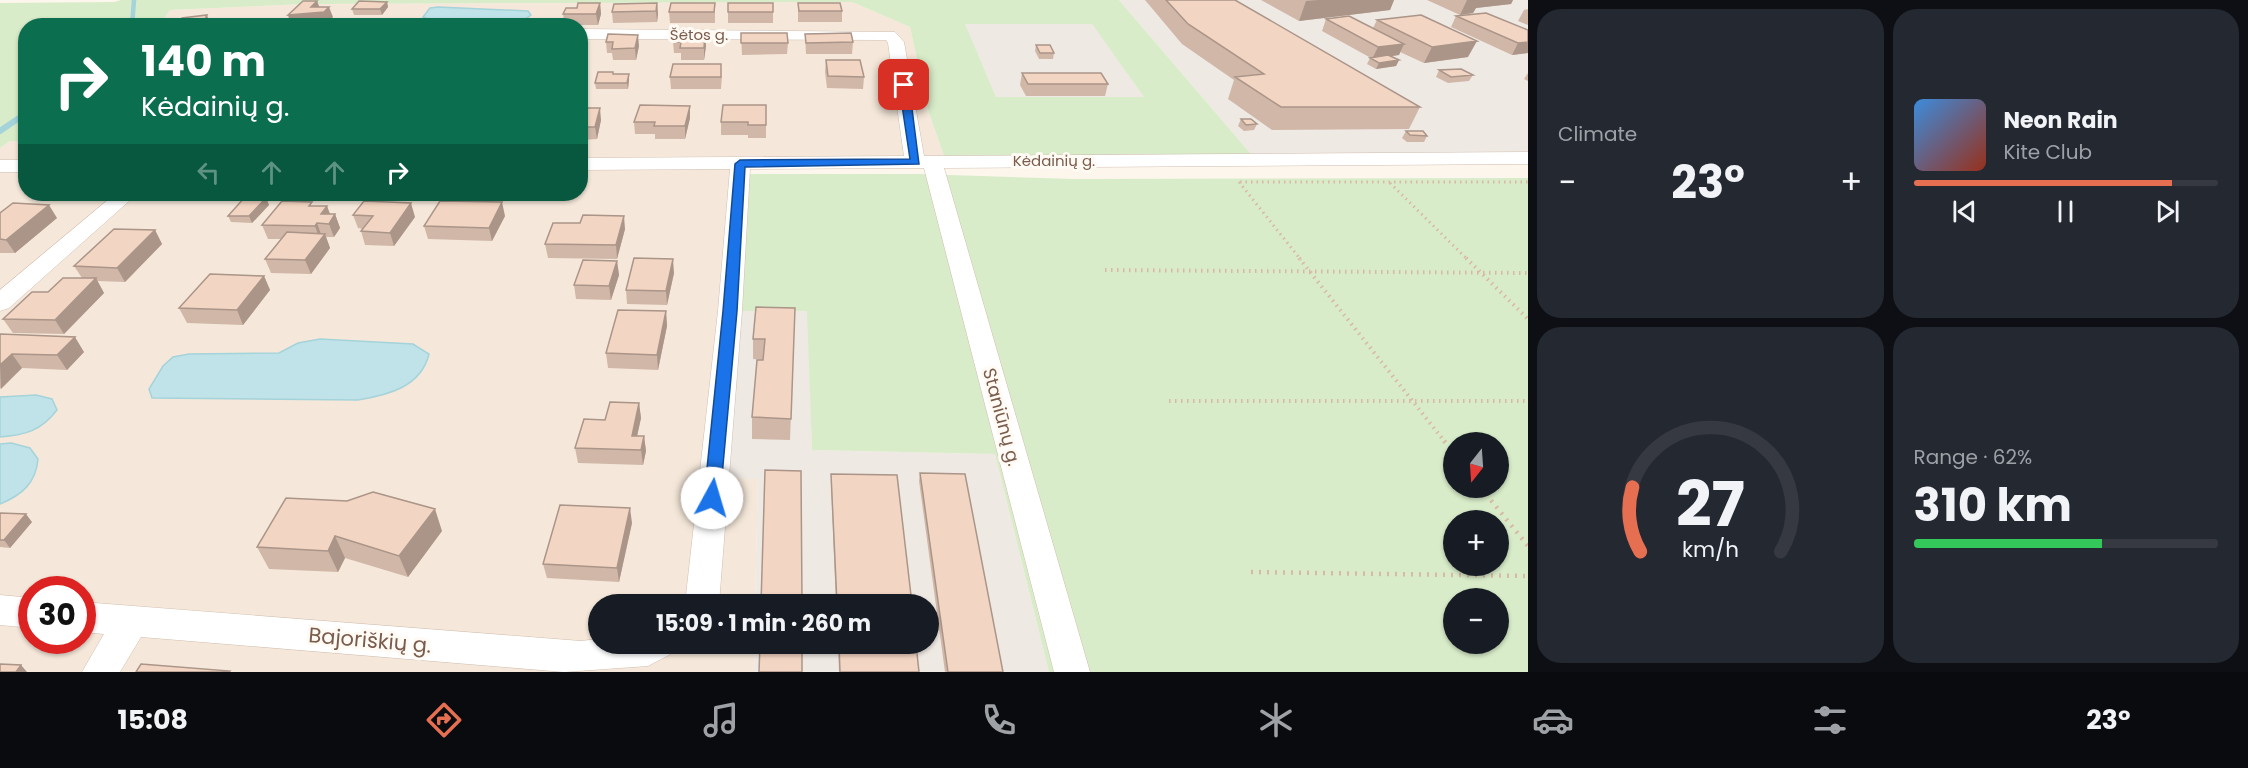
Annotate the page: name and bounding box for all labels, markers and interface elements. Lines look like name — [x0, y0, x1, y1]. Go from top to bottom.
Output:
street label: Šėtos g. — [670, 24, 728, 45]
text: 140 m — [141, 32, 266, 91]
icon: right — [42, 42, 120, 120]
pin — [878, 59, 929, 110]
icon: arrive — [887, 68, 920, 101]
text: Kėdainių g. — [141, 88, 289, 125]
text: Neon Rain — [2004, 105, 2118, 136]
text: Climate — [1558, 120, 1637, 148]
text: Kite Club — [2004, 138, 2092, 166]
street label: Kėdainių g. — [1013, 150, 1095, 171]
text: 23° — [1671, 151, 1745, 214]
icon: left — [192, 156, 225, 189]
icon: ahead — [255, 156, 288, 189]
icon: ahead — [318, 156, 351, 189]
icon: right — [381, 156, 414, 189]
text: − — [1558, 159, 1576, 206]
text: + — [1840, 159, 1863, 206]
icon: previous — [1948, 195, 1981, 228]
icon: pause — [2049, 195, 2082, 228]
icon: next — [2151, 195, 2184, 228]
street label: Staniūnų g. — [977, 365, 1027, 469]
north arrow — [1443, 432, 1509, 498]
map controls — [1443, 432, 1509, 654]
text: Range · 62% — [1914, 443, 2032, 471]
text: 27 — [1676, 460, 1745, 548]
position arrow — [680, 466, 744, 530]
text: 310 km — [1914, 474, 2072, 537]
button: + — [1443, 510, 1509, 576]
text: km/h — [1682, 534, 1739, 565]
speed limit sign: 30 — [18, 576, 96, 654]
button: − — [1443, 588, 1509, 654]
text: 15:09 · 1 min · 260 m — [656, 608, 871, 639]
street label: Bajoriškių g. — [307, 620, 433, 660]
icon: directions — [423, 699, 465, 741]
icon: music — [700, 699, 742, 741]
icon: phone — [978, 699, 1020, 741]
icon: climate — [1255, 699, 1297, 741]
icon: car — [1532, 699, 1574, 741]
icon: filters — [1809, 699, 1851, 741]
text: 15:08 — [118, 701, 188, 738]
text: 23° — [2086, 701, 2130, 738]

